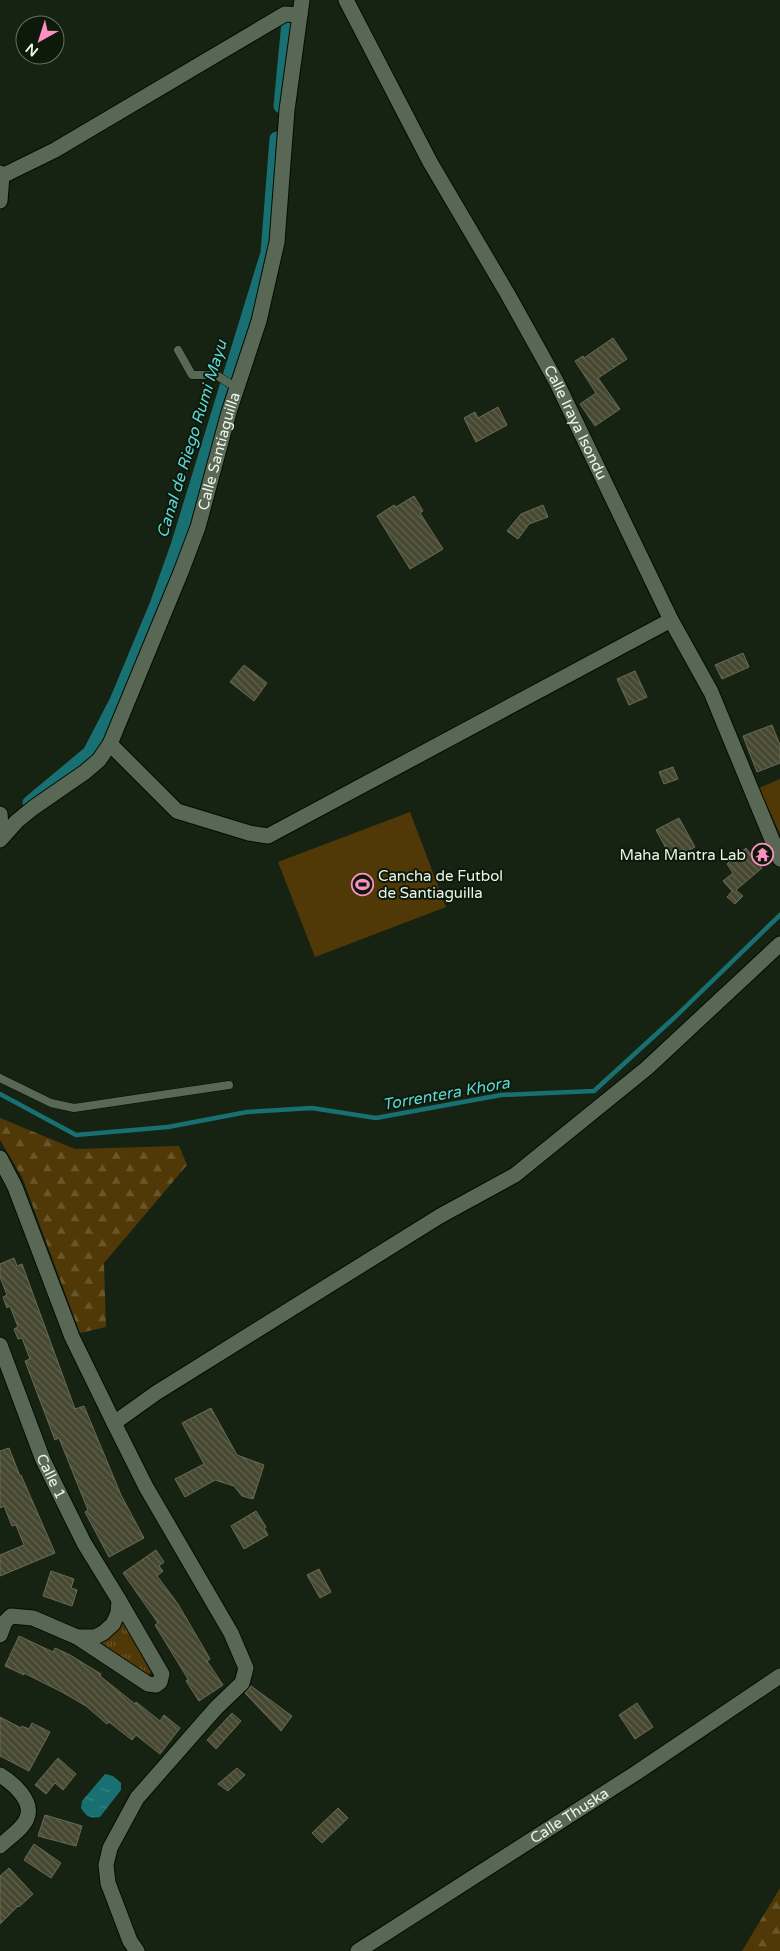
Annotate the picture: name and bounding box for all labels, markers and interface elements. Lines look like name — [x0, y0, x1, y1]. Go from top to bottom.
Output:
north arrow — [15, 15, 65, 65]
text: N — [22, 40, 42, 60]
water label: Canal de Riego Rumi Mayu — [152, 337, 232, 540]
street label: Calle Iraya Isondu — [540, 362, 611, 483]
street label: Calle Santiaguilla — [194, 390, 244, 512]
temple icon: Maha Mantra Lab — [750, 843, 774, 867]
place label: Maha Mantra Lab — [619, 846, 746, 864]
place label: Cancha de Futbol de Santiaguilla — [378, 867, 503, 902]
sports icon: Cancha de Futbol de Santiaguilla — [350, 873, 374, 897]
water label: Torrentera Khora — [381, 1073, 512, 1115]
street label: Calle 1 — [33, 1451, 70, 1502]
street label: Calle Thuska — [527, 1784, 612, 1847]

